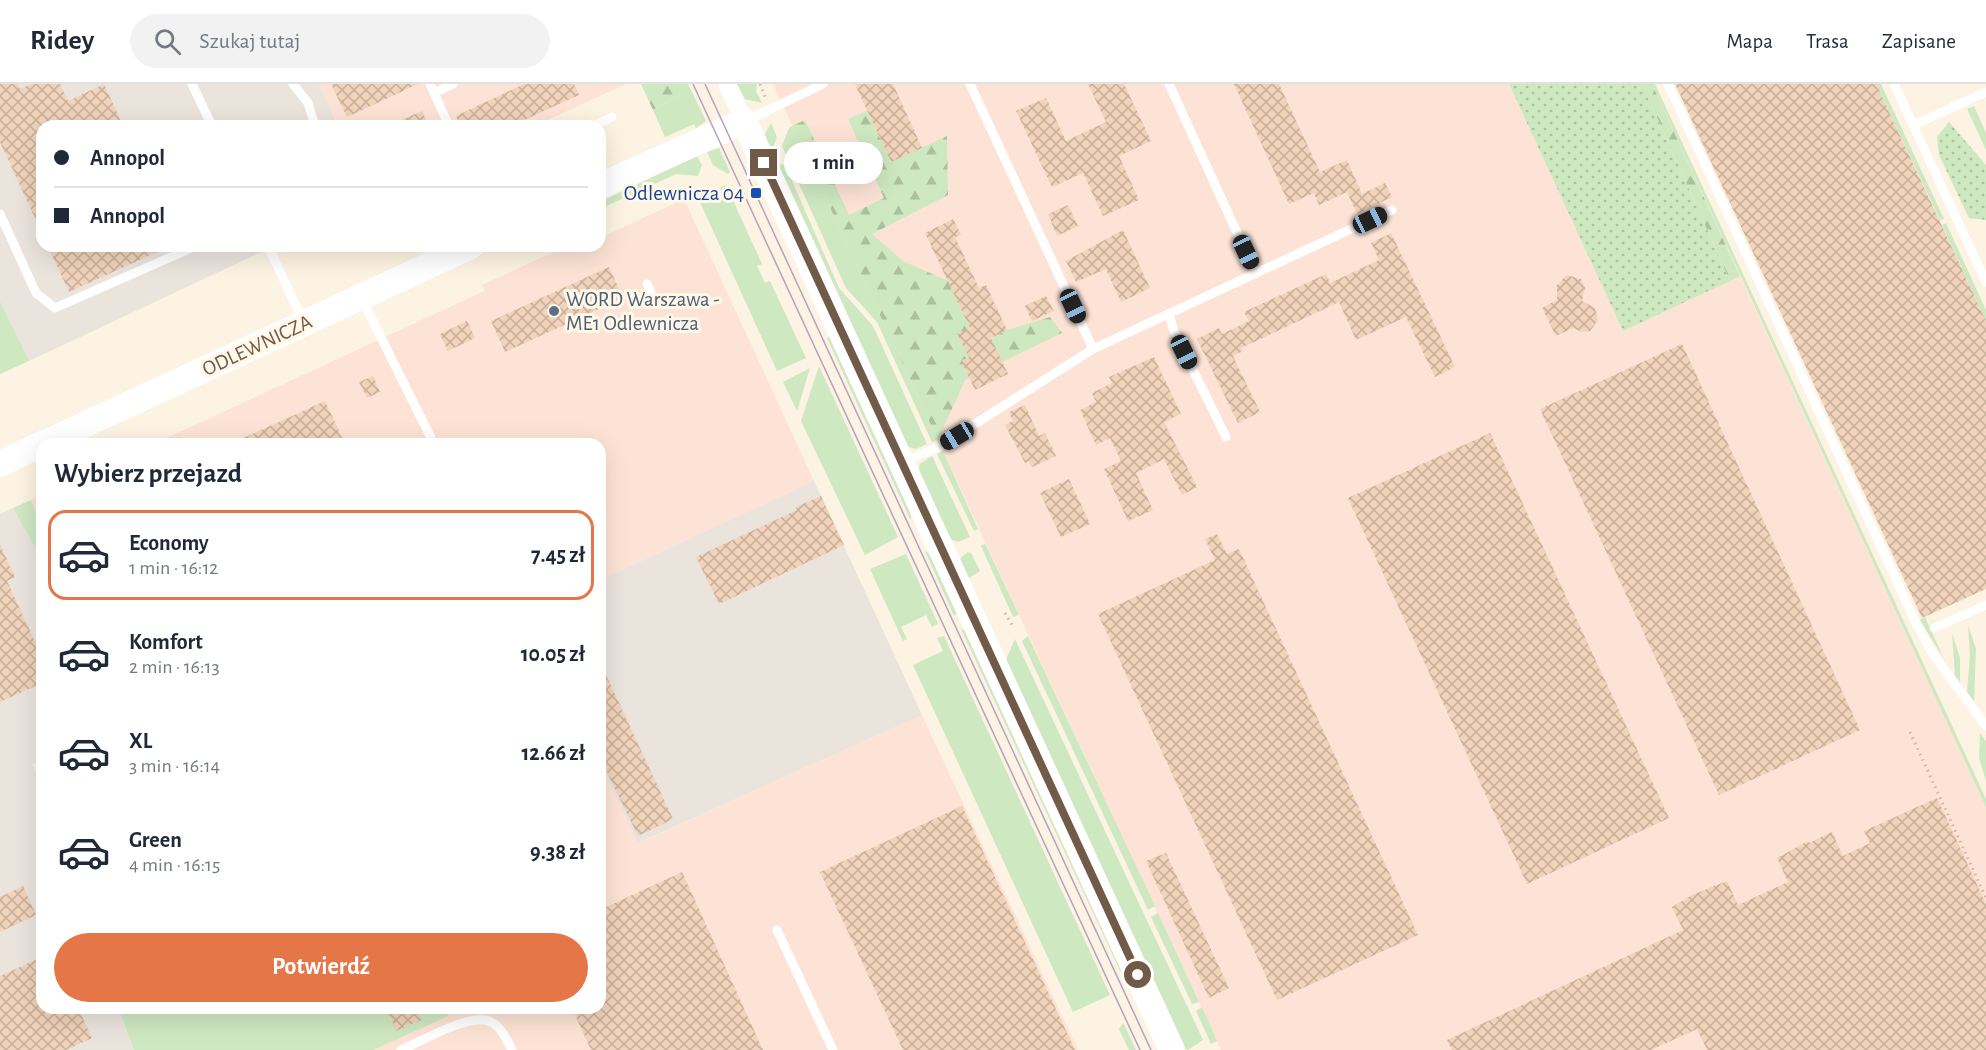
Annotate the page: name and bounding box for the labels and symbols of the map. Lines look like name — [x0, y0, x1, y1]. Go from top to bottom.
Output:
callout: 1 min — [785, 142, 884, 184]
route end — [750, 149, 777, 176]
place label: Odlewnicza 04 — [624, 183, 744, 204]
marker: Odlewnicza 04 — [749, 186, 763, 200]
car — [1350, 204, 1390, 236]
car — [1230, 232, 1262, 272]
car — [1057, 286, 1089, 326]
place label: WORD Warszawa - ME1 Odlewnicza — [566, 289, 720, 334]
marker: WORD Warszawa - ME1 Odlewnicza — [547, 304, 561, 318]
street label: ODLEWNICZA — [199, 311, 315, 380]
car — [1168, 332, 1200, 372]
car — [937, 419, 977, 453]
route start — [1124, 961, 1151, 988]

